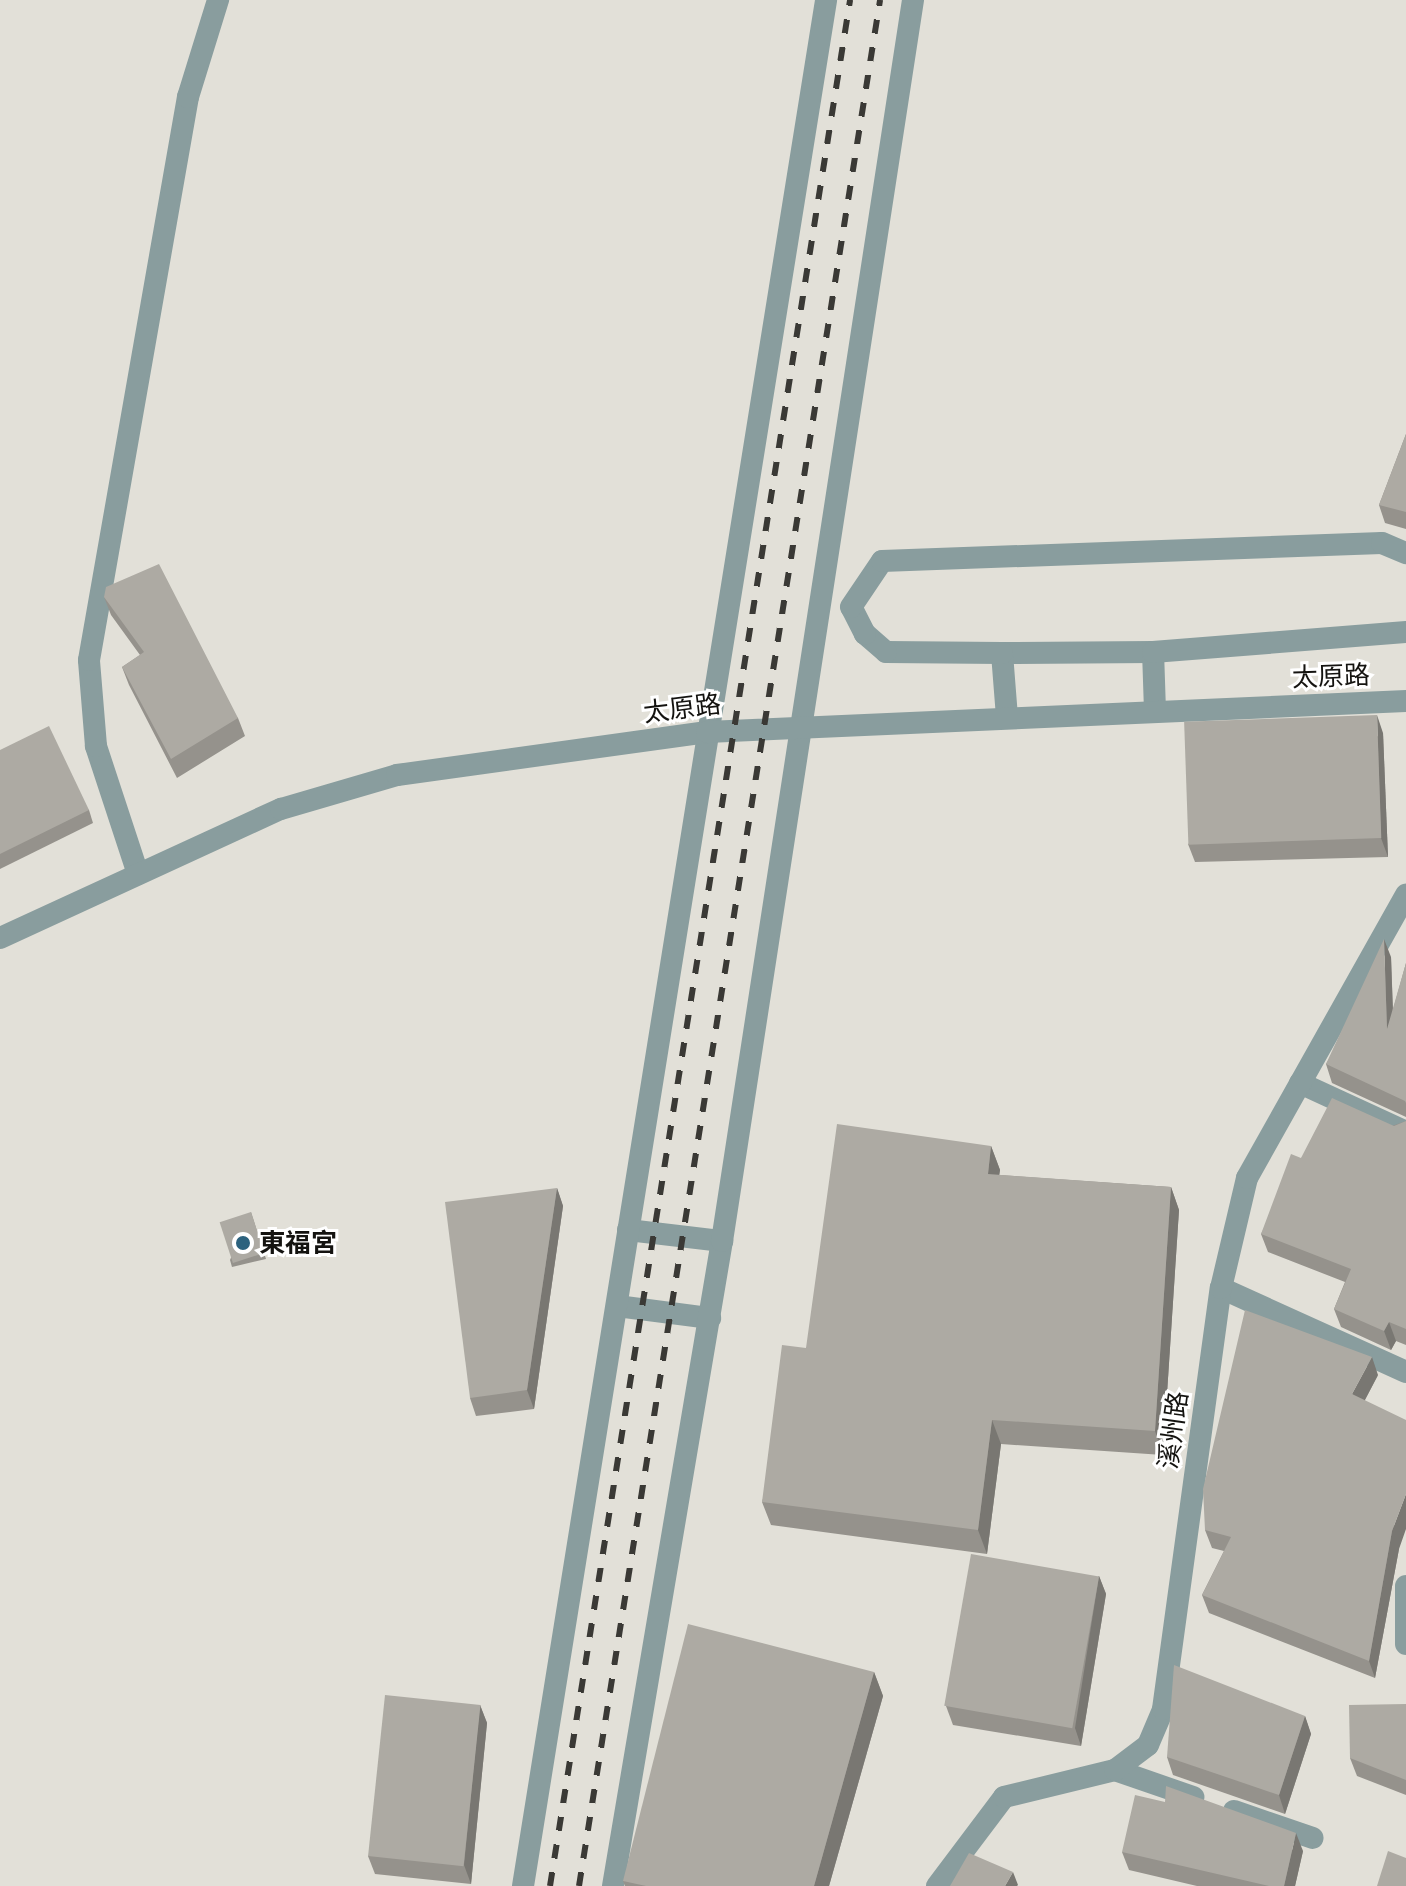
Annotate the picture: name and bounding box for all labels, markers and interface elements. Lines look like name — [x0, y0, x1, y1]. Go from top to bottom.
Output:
street label: 太原路 — [1291, 659, 1371, 693]
street label: 太原路 — [641, 688, 723, 728]
place label: 東福宮 — [259, 1227, 337, 1259]
marker: 東福宮 — [234, 1234, 252, 1252]
street label: 溪州路 — [1152, 1389, 1194, 1471]

